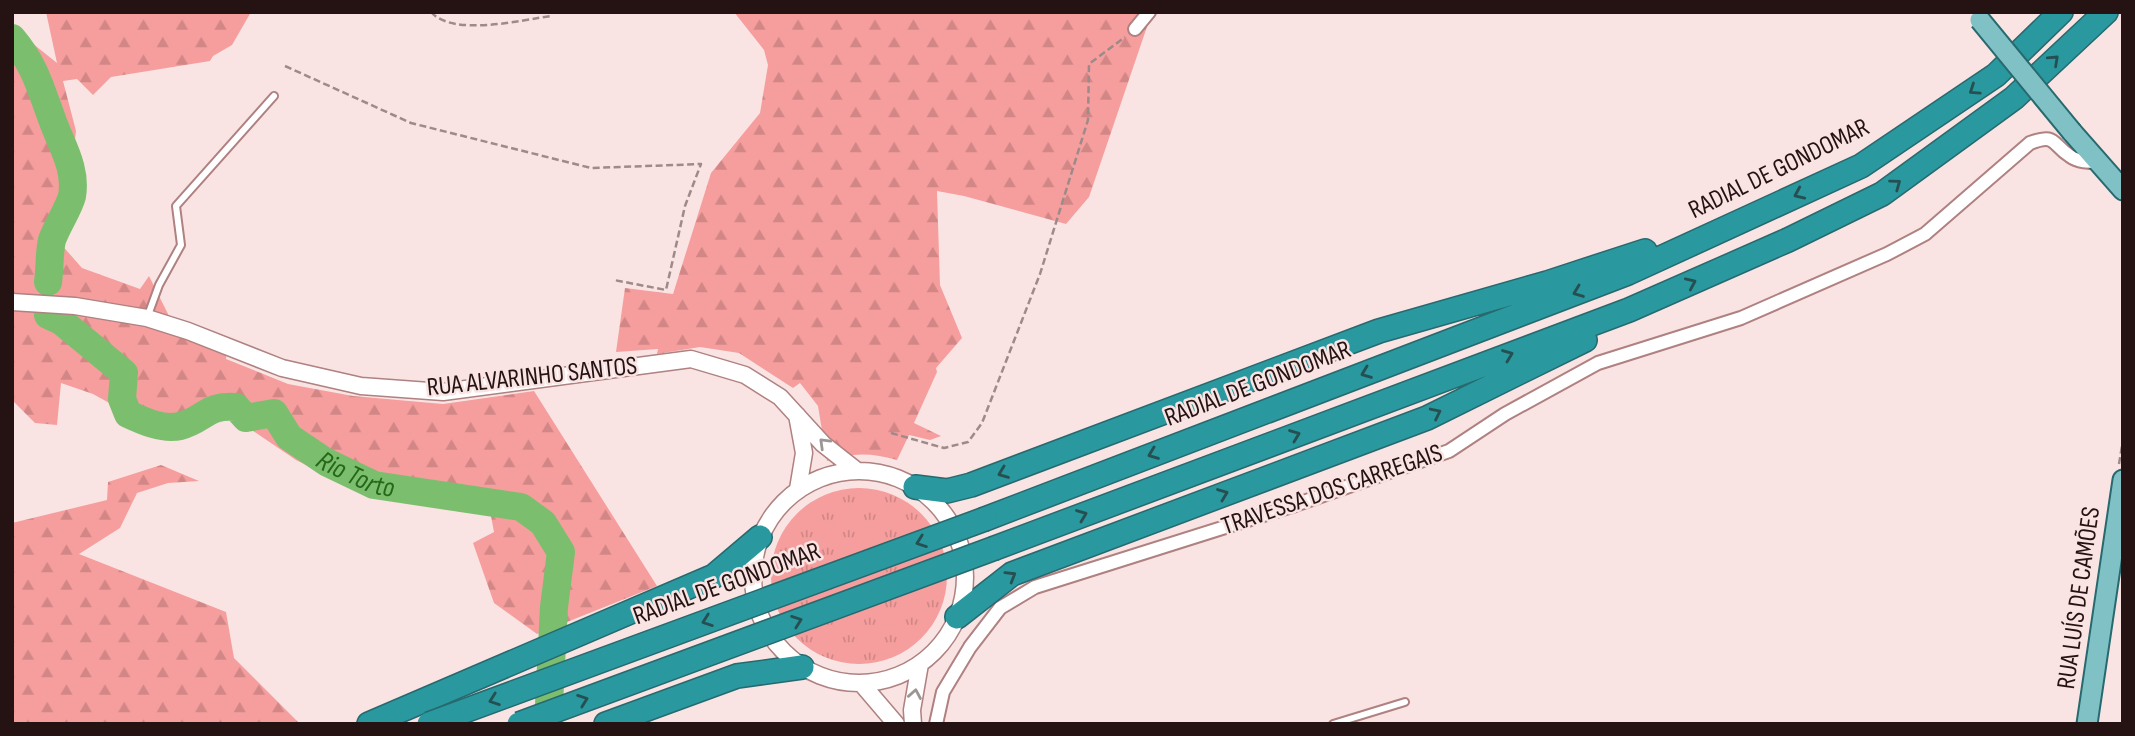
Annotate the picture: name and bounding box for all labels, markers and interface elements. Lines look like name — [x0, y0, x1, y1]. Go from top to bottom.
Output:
one-way arrow — [2046, 56, 2059, 69]
one-way arrow — [1969, 82, 1982, 94]
street label: RADIAL DE GONDOMAR — [1684, 112, 1874, 226]
one-way arrow — [1888, 180, 1901, 192]
one-way arrow — [1794, 186, 1806, 200]
one-way arrow — [1684, 277, 1696, 291]
one-way arrow — [1573, 283, 1585, 297]
street label: RADIAL DE GONDOMAR — [1161, 334, 1355, 434]
one-way arrow — [1502, 350, 1514, 364]
street label: RUA ALVARINHO SANTOS — [425, 351, 639, 403]
one-way arrow — [1360, 365, 1372, 379]
one-way arrow — [1429, 408, 1441, 422]
one-way arrow — [1289, 430, 1301, 444]
street label: TRAVESSA DOS CARREGAIS — [1217, 438, 1447, 542]
one-way arrow — [819, 439, 832, 452]
water label: Rio Torto — [310, 444, 397, 504]
one-way arrow — [1148, 446, 1160, 460]
one-way arrow — [998, 465, 1010, 479]
one-way arrow — [1217, 489, 1229, 503]
street label: RUA LUÍS DE CAMÕES — [2051, 505, 2107, 691]
one-way arrow — [1076, 509, 1088, 523]
one-way arrow — [915, 534, 927, 548]
street label: RADIAL DE GONDOMAR — [629, 536, 825, 632]
one-way arrow — [1004, 571, 1017, 584]
one-way arrow — [702, 613, 714, 627]
one-way arrow — [790, 615, 802, 629]
one-way arrow — [906, 688, 921, 700]
one-way arrow — [488, 692, 500, 706]
one-way arrow — [577, 694, 589, 708]

